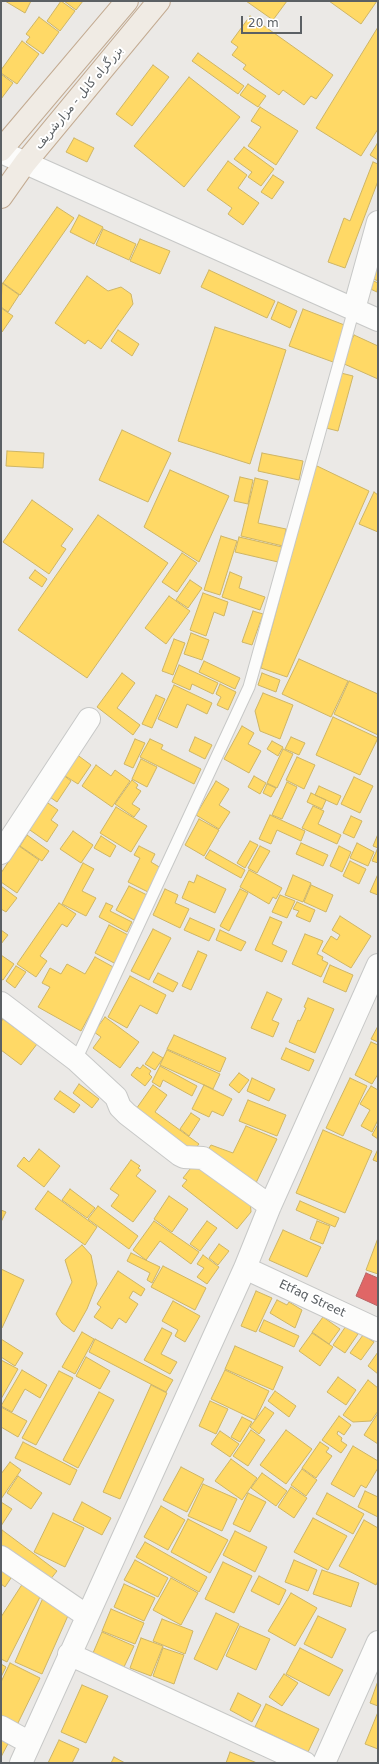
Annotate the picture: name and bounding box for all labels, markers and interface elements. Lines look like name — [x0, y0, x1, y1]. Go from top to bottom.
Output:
scale bar — [243, 8, 304, 34]
text: 20 m — [248, 16, 279, 30]
street label: بزرگراه کابل - مزارشریف — [32, 44, 126, 152]
street label: Etfaq Street — [276, 1277, 348, 1321]

